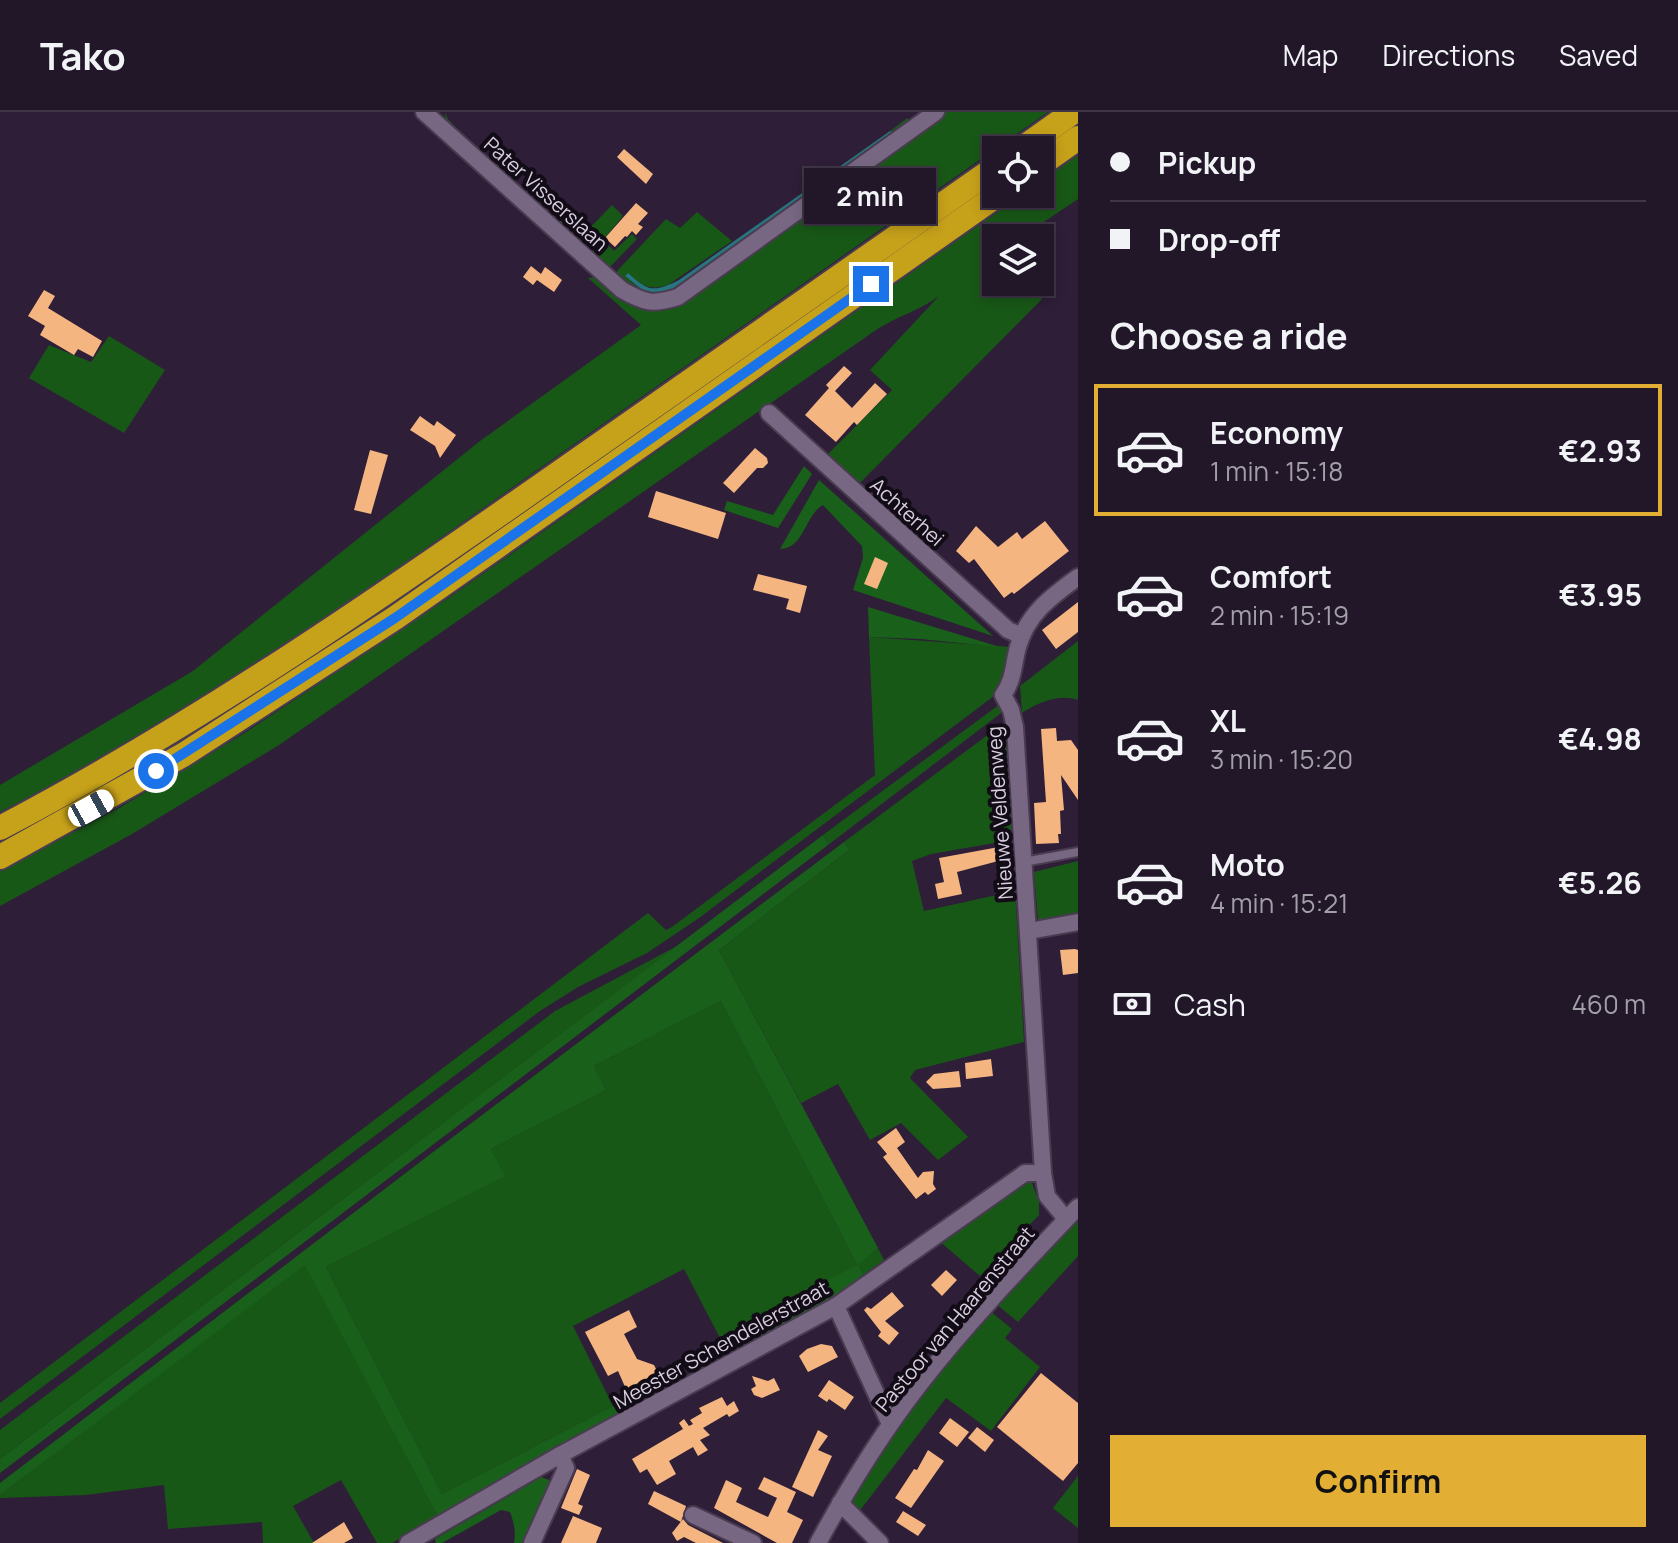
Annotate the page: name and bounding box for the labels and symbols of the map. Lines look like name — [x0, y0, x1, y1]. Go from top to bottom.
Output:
street label: Pater Visserslaan — [478, 131, 614, 257]
callout: 2 min — [805, 168, 937, 224]
route end — [853, 266, 889, 302]
street label: Achterhei — [865, 471, 950, 552]
street label: Nieuwe Veldenweg — [980, 726, 1019, 900]
route start — [138, 753, 174, 789]
car — [64, 786, 118, 830]
street label: Pastoor van Haarenstraat — [869, 1220, 1040, 1417]
street label: Meester Schendelerstraat — [608, 1274, 833, 1415]

